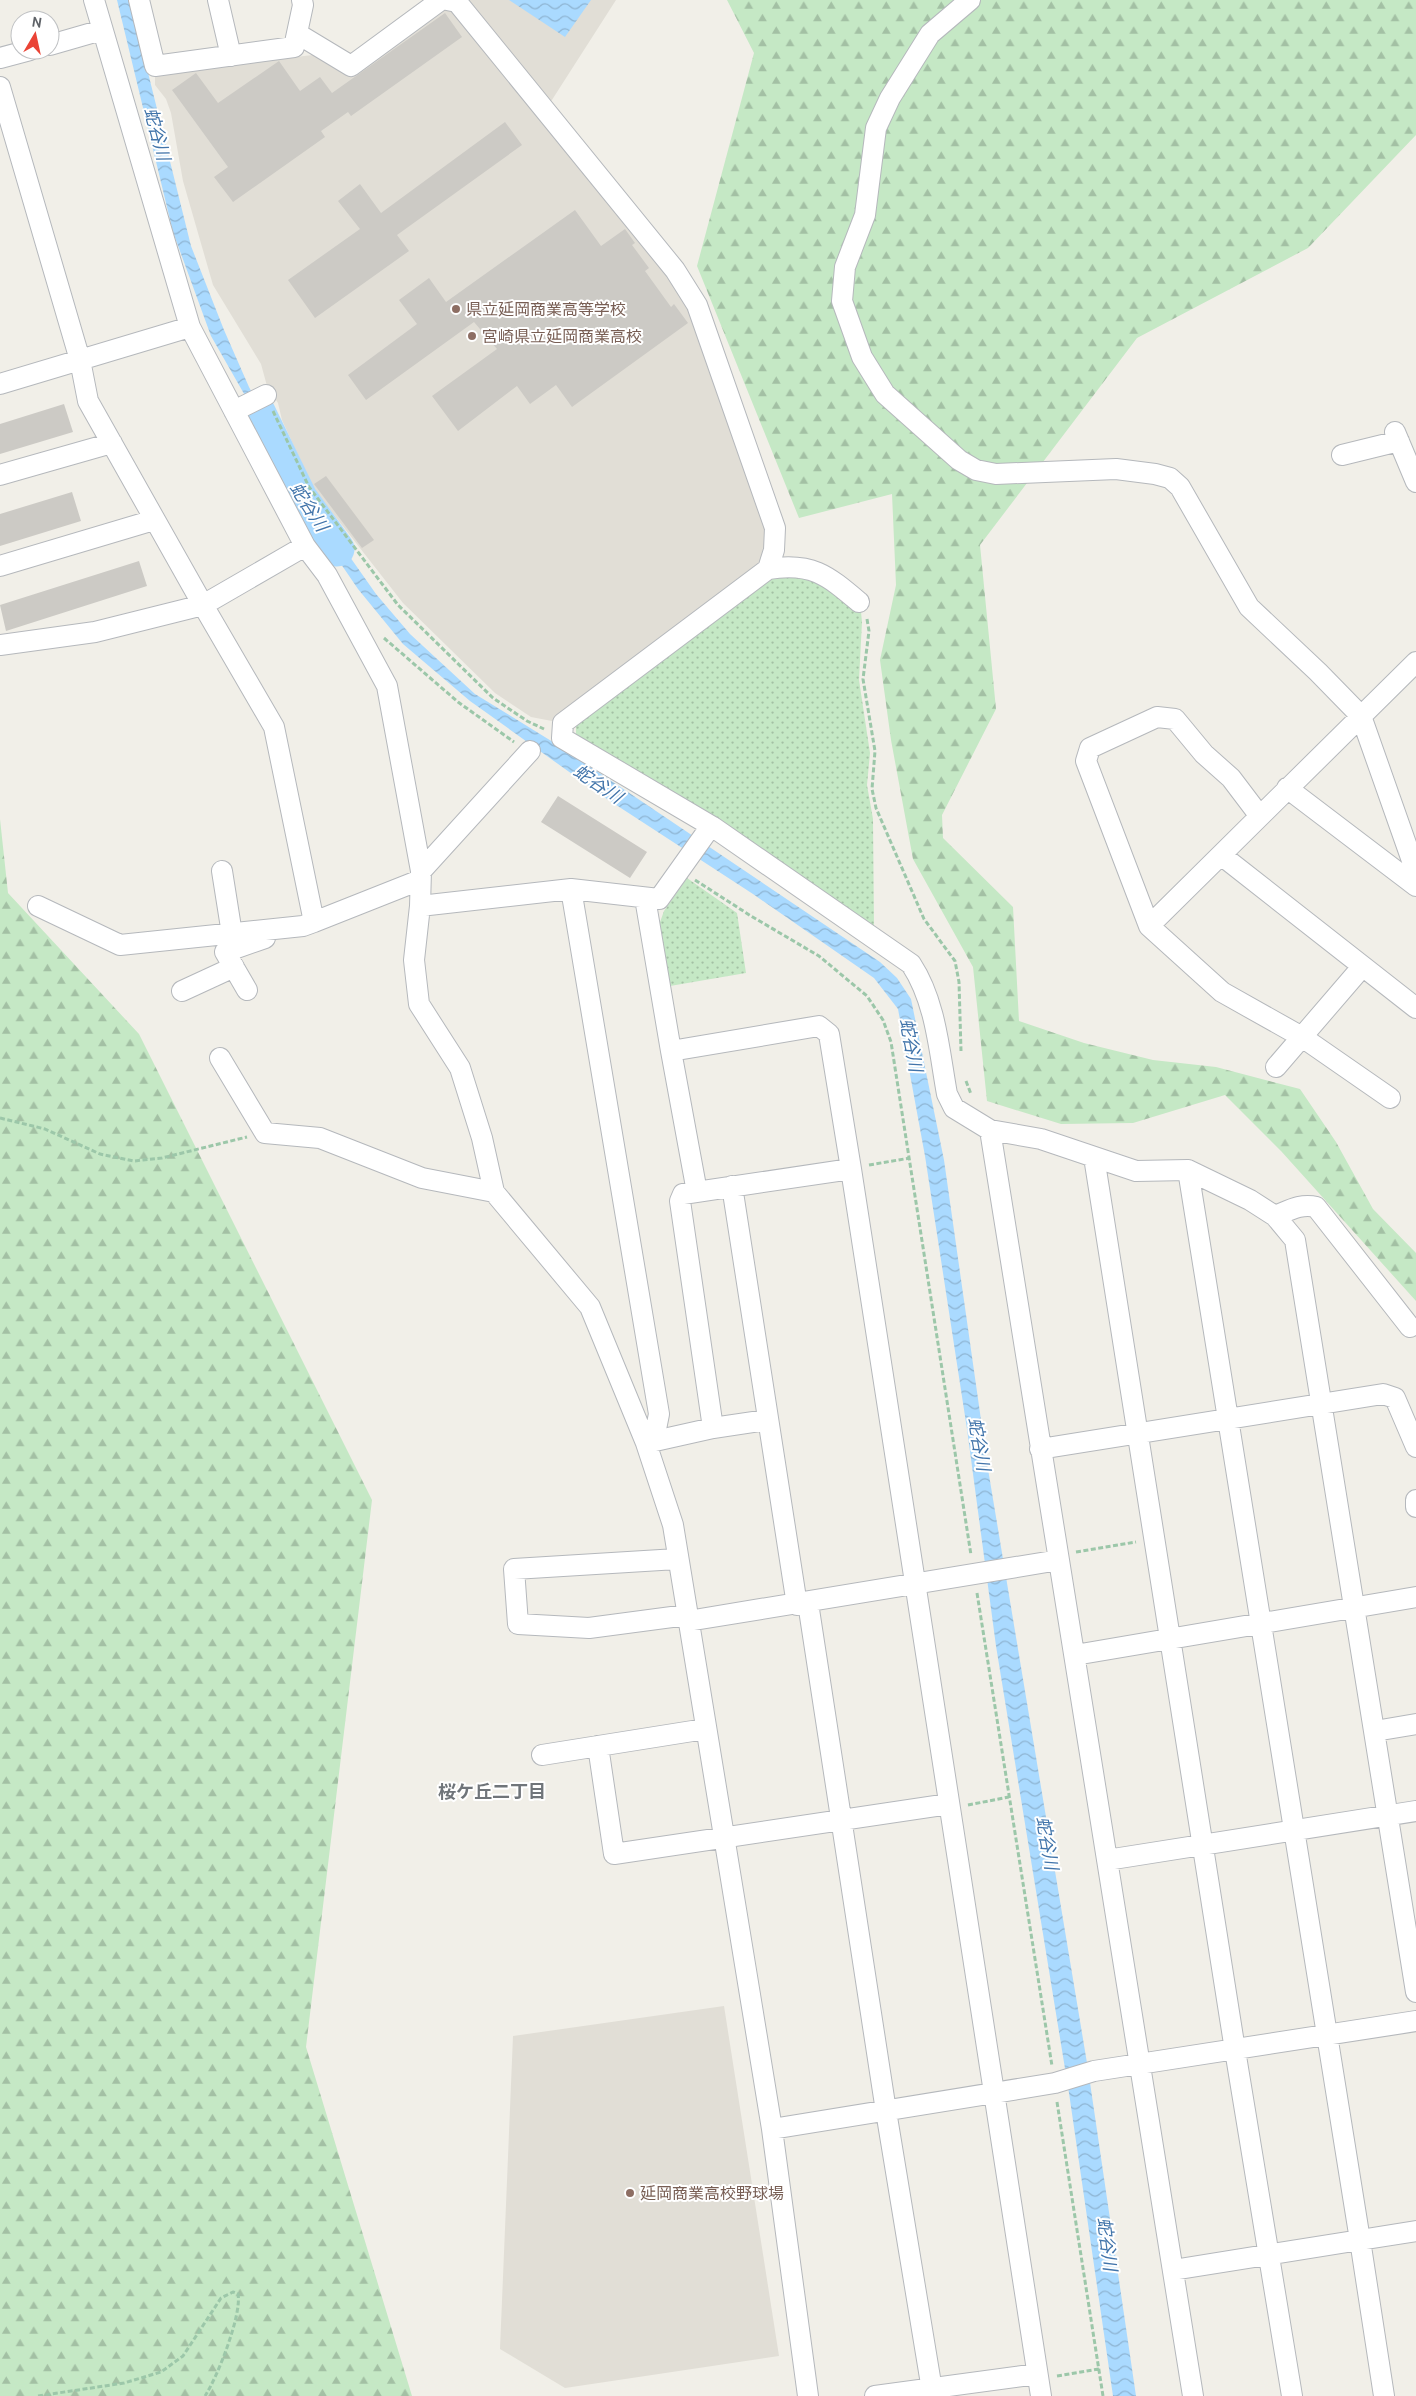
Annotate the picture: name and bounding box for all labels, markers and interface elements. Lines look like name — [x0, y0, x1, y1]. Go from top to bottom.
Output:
north arrow — [10, 10, 60, 60]
text: N — [31, 12, 43, 32]
water label: 蛇谷川 — [139, 105, 175, 165]
place label: 県立延岡商業高等学校 — [466, 300, 626, 319]
marker: 県立延岡商業高等学校 — [450, 303, 462, 315]
place label: 宮崎県立延岡商業高校 — [482, 327, 642, 346]
marker: 宮崎県立延岡商業高校 — [466, 330, 478, 342]
water label: 蛇谷川 — [285, 478, 334, 537]
water label: 蛇谷川 — [569, 760, 628, 809]
water label: 蛇谷川 — [895, 1016, 927, 1076]
water label: 蛇谷川 — [963, 1416, 995, 1474]
district label: 桜ケ丘二丁目 — [438, 1781, 546, 1803]
water label: 蛇谷川 — [1031, 1815, 1063, 1873]
place label: 延岡商業高校野球場 — [640, 2184, 784, 2203]
marker: 延岡商業高校野球場 — [624, 2187, 636, 2199]
water label: 蛇谷川 — [1093, 2216, 1121, 2274]

